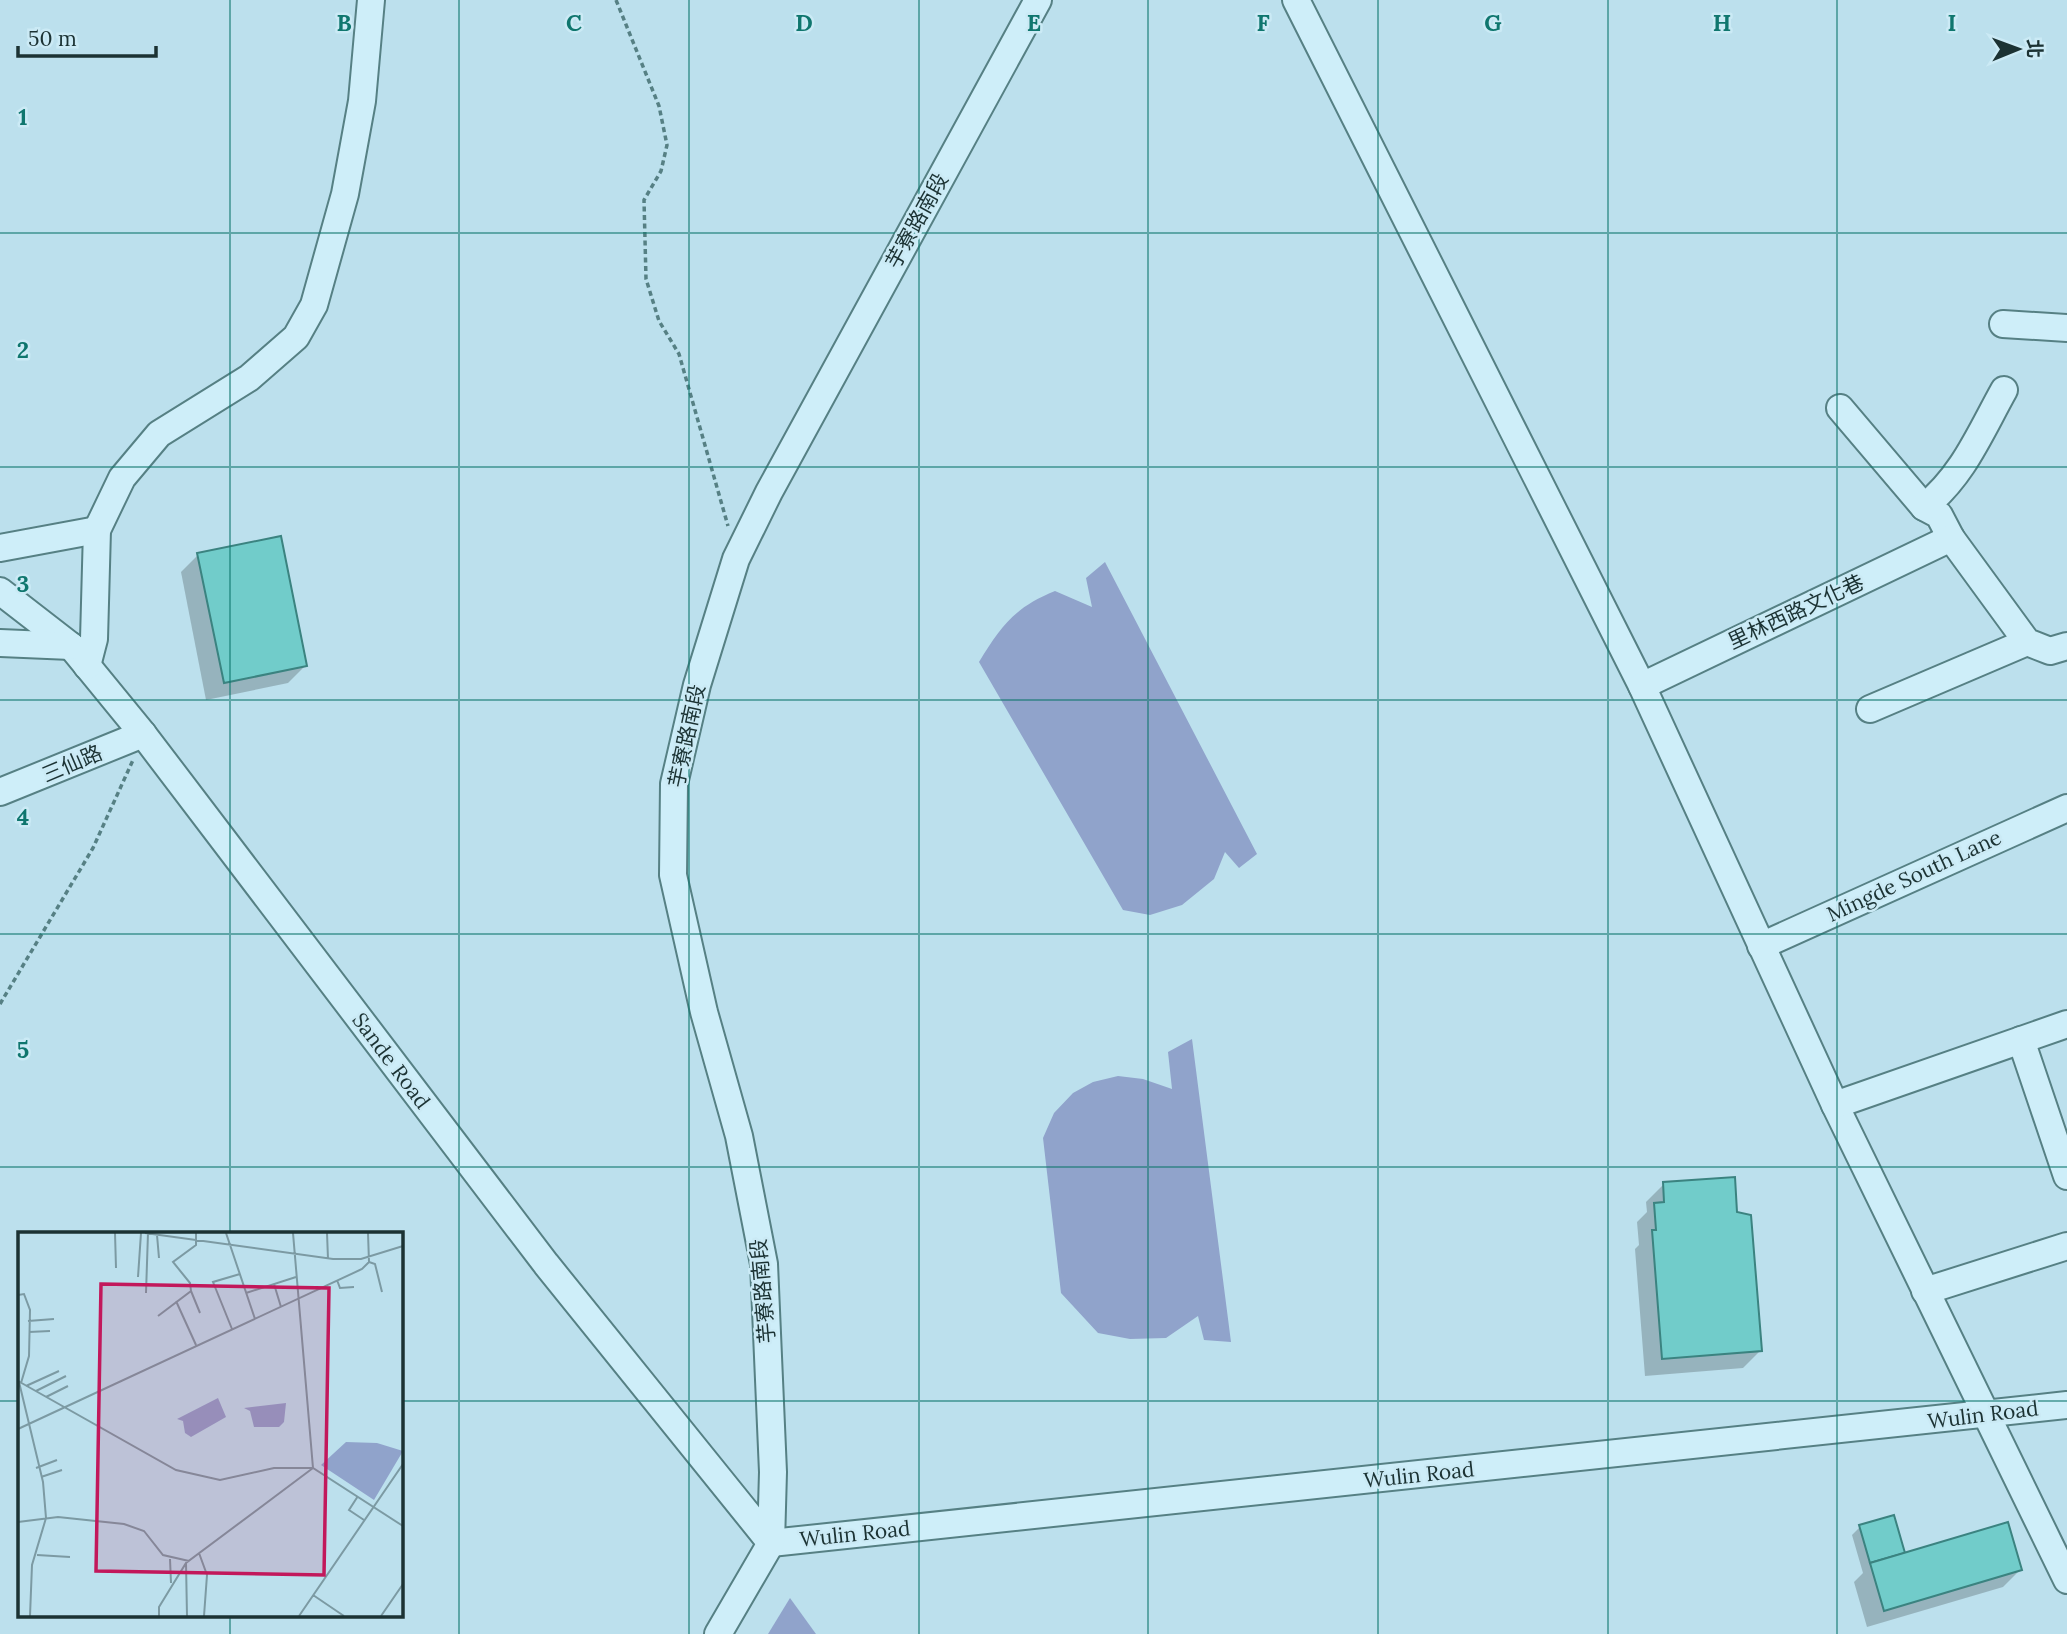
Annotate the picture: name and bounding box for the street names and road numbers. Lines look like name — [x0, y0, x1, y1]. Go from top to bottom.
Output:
street label: 芋寮路南段 — [879, 168, 954, 273]
street label: 里林西路文化巷 — [1723, 568, 1868, 655]
street label: 芋寮路南段 — [662, 682, 711, 790]
street label: 三仙路 — [38, 739, 106, 788]
street label: Mingde South Lane — [1822, 823, 2005, 928]
street label: Sande Road — [346, 1007, 436, 1114]
street label: 芋寮路南段 — [744, 1238, 781, 1345]
street label: Wulin Road — [1926, 1394, 2040, 1435]
street label: Wulin Road — [1362, 1455, 1476, 1494]
street label: Wulin Road — [798, 1514, 912, 1553]

